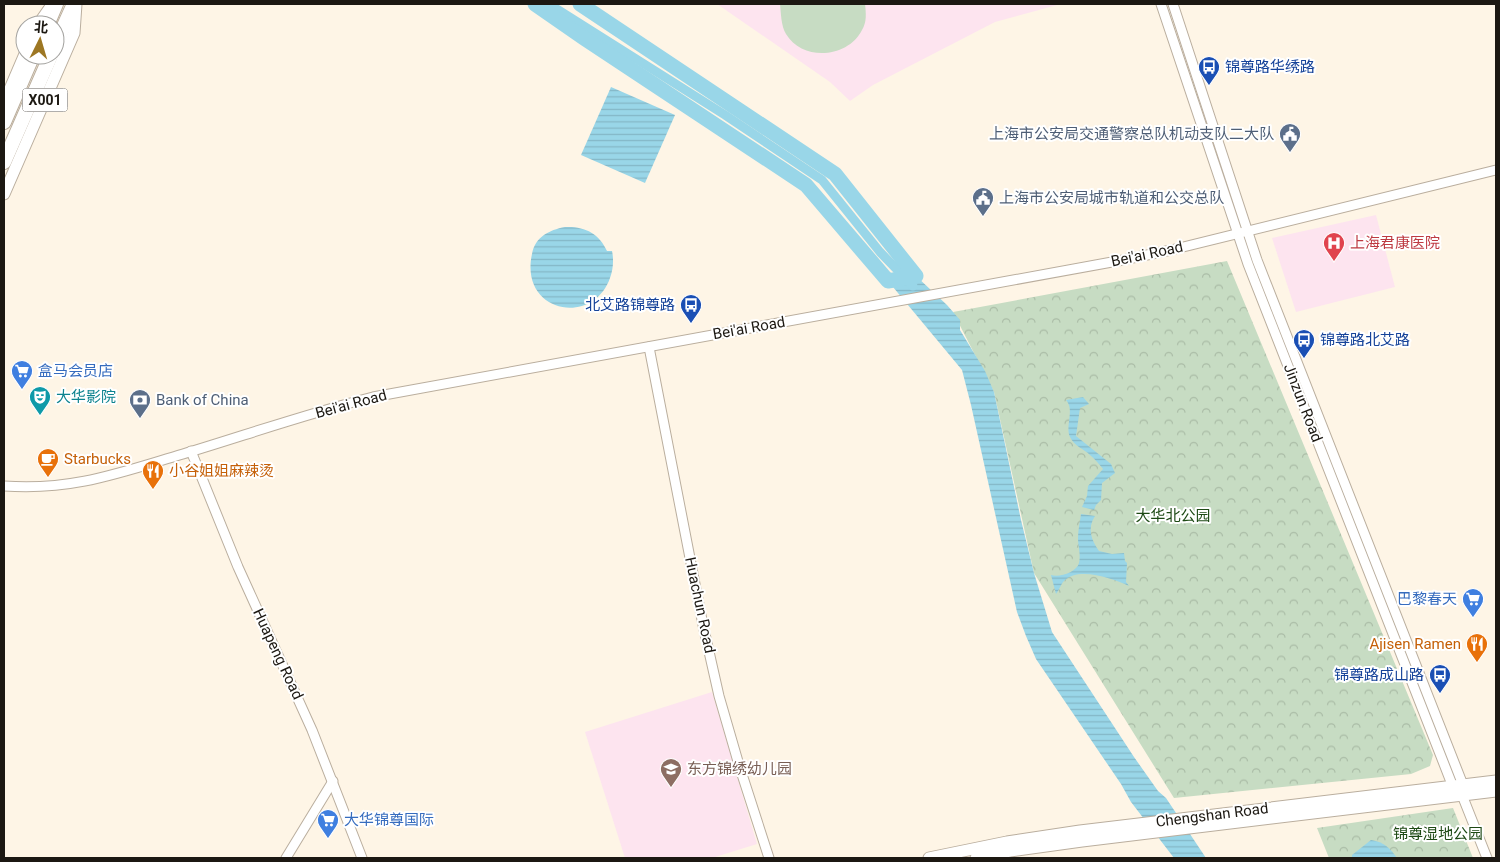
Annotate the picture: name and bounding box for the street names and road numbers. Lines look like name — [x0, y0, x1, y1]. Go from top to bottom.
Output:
road number: X001 — [22, 88, 68, 112]
street label: Bei'ai Road — [1109, 238, 1185, 270]
street label: Bei'ai Road — [711, 313, 787, 343]
street label: Jinzun Road — [1280, 361, 1326, 445]
street label: Bei'ai Road — [313, 386, 389, 422]
street label: Huachun Road — [681, 555, 719, 655]
street label: Huapeng Road — [249, 606, 307, 702]
street label: Chengshan Road — [1155, 799, 1269, 831]

